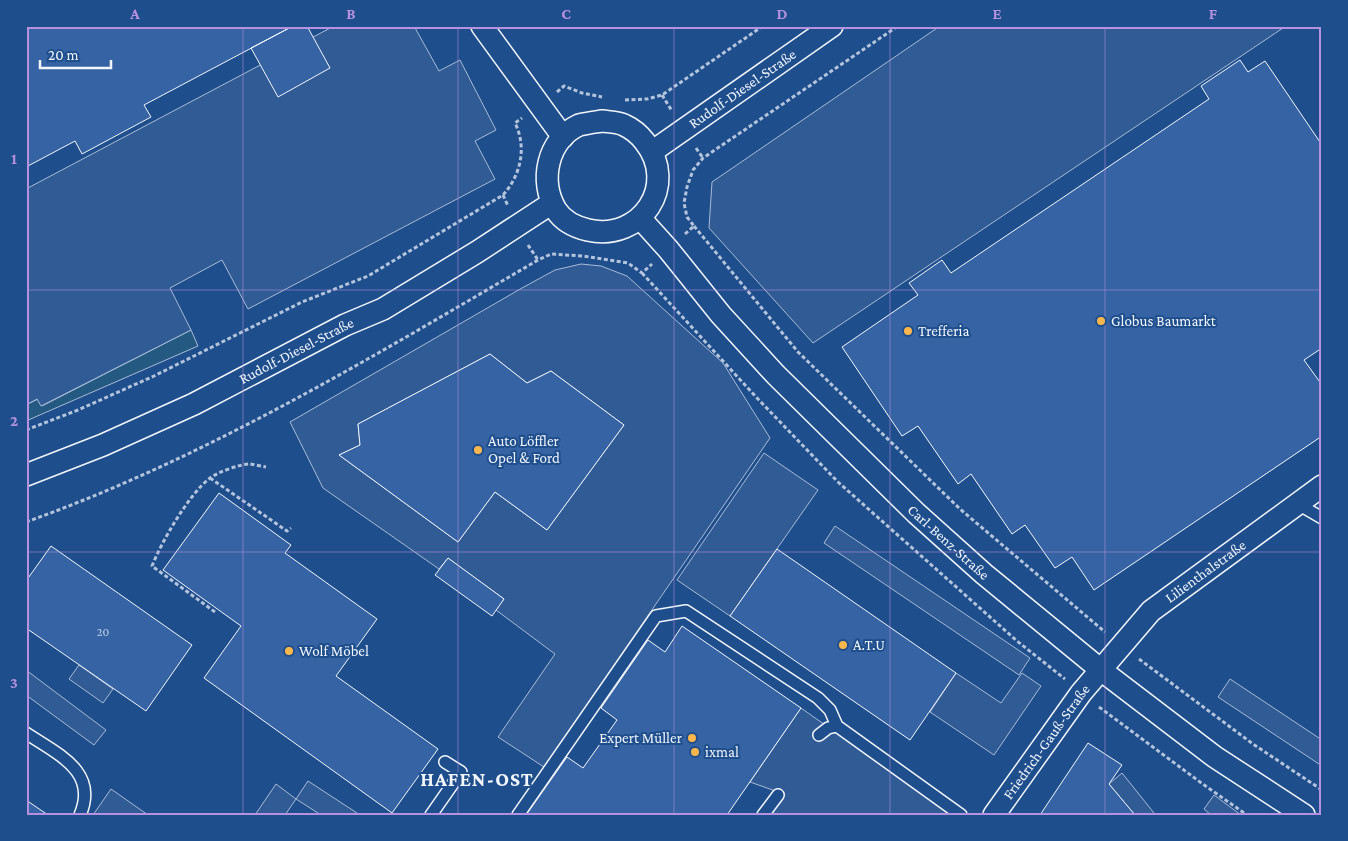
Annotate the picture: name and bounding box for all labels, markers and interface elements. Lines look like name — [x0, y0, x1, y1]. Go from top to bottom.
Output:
text: A — [129, 5, 140, 22]
text: B — [346, 5, 356, 22]
text: C — [561, 5, 571, 22]
text: D — [776, 5, 788, 22]
text: E — [992, 5, 1002, 22]
text: F — [1209, 5, 1218, 22]
scale bar — [40, 38, 111, 70]
street label: Rudolf-Diesel-Straße — [686, 46, 799, 131]
text: 20 m — [48, 47, 79, 63]
text: 1 — [11, 150, 17, 167]
place label: Globus Baumarkt — [1111, 313, 1217, 329]
street label: Rudolf-Diesel-Straße — [237, 314, 356, 387]
marker: Globus Baumarkt — [1095, 315, 1107, 327]
place label: Trefferia — [918, 323, 969, 339]
marker: Trefferia — [902, 325, 914, 337]
text: 2 — [10, 412, 18, 429]
place label: Auto Löffler Opel & Ford — [488, 433, 560, 467]
marker: Auto Löffler Opel & Ford — [472, 444, 484, 456]
street label: Carl-Benz-Straße — [904, 501, 993, 583]
street label: Lilienthalstraße — [1162, 536, 1249, 606]
house number: 20 — [97, 625, 109, 639]
place label: A.T.U — [853, 637, 885, 653]
marker: A.T.U — [837, 639, 849, 651]
place label: Wolf Möbel — [299, 643, 369, 659]
marker: Wolf Möbel — [283, 645, 295, 657]
text: 3 — [10, 674, 18, 691]
street label: Friedrich-Gauß-Straße — [1000, 681, 1093, 802]
place label: Expert Müller — [599, 730, 683, 747]
marker: Expert Müller — [686, 732, 698, 744]
place label: ixmal — [705, 744, 739, 760]
marker: ixmal — [689, 746, 701, 758]
district label: HAFEN-OST — [420, 768, 534, 790]

